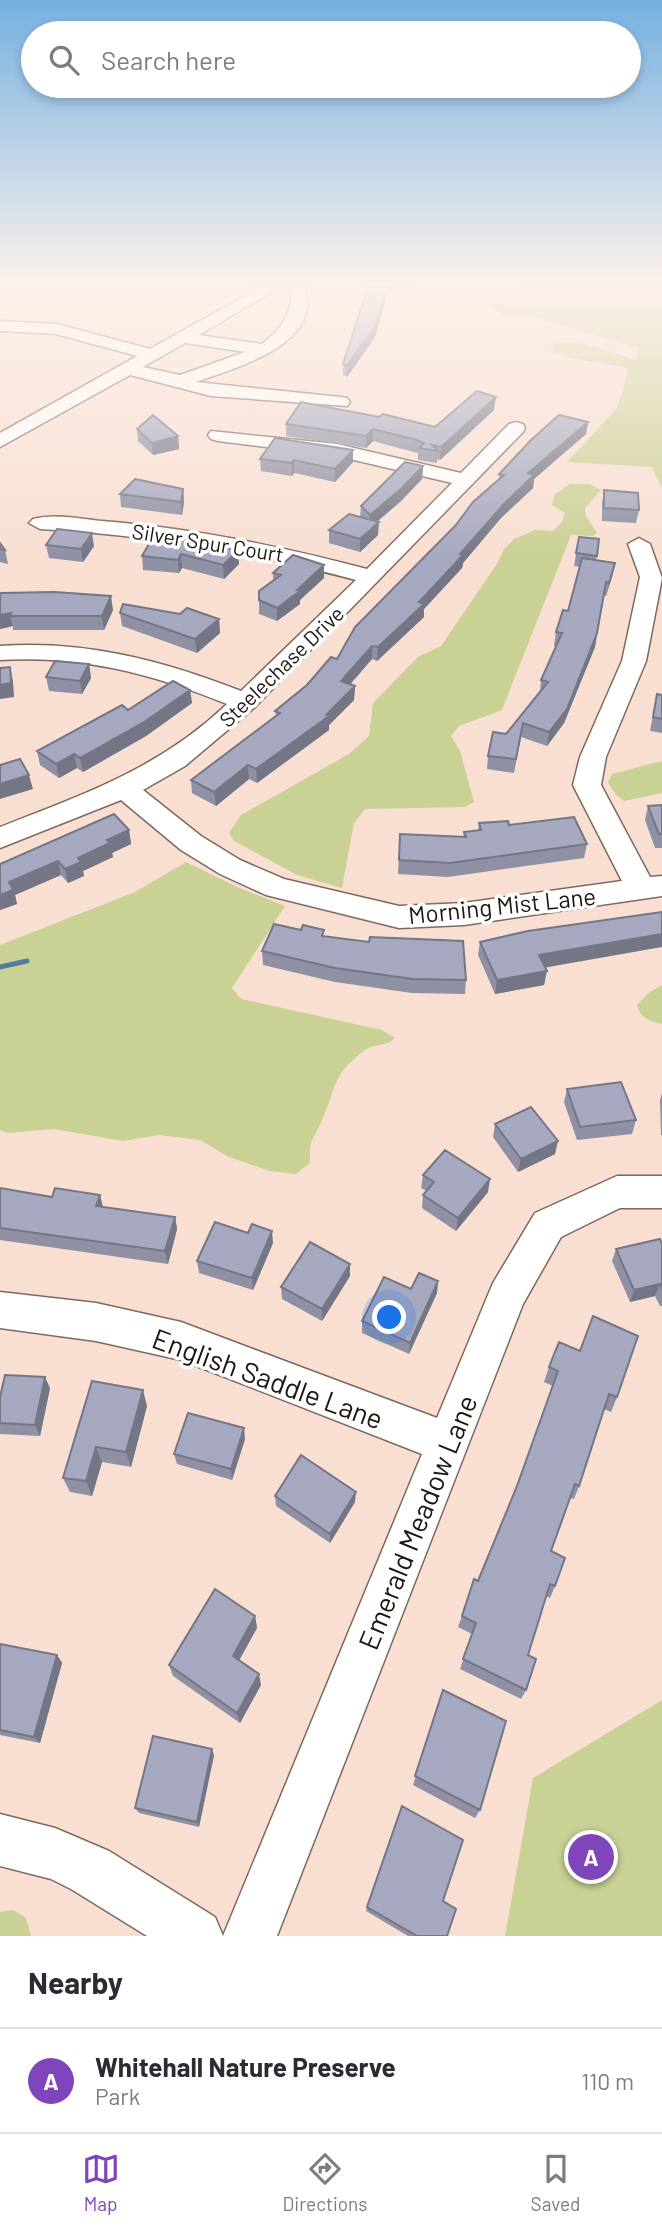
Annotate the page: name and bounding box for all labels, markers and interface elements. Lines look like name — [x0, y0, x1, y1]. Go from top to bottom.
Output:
search box — [21, 21, 641, 98]
icon: search — [45, 41, 83, 79]
text: Search here — [101, 44, 236, 75]
street label: Silver Spur Court — [130, 518, 286, 566]
street label: Steelechase Drive — [214, 600, 348, 732]
street label: Morning Mist Lane — [407, 881, 597, 929]
your location — [372, 1300, 406, 1334]
street label: English Saddle Lane — [148, 1320, 388, 1436]
street label: Emerald Meadow Lane — [350, 1390, 484, 1654]
pin: A — [568, 1831, 614, 1883]
text: Nearby — [28, 1964, 123, 2000]
text: Whitehall Nature Preserve — [95, 2051, 396, 2082]
text: A — [43, 2067, 59, 2095]
text: 110 m — [581, 2067, 634, 2095]
text: Park — [95, 2082, 140, 2110]
tab: Map — [82, 2150, 120, 2215]
tab: Directions — [283, 2150, 368, 2215]
tab: Saved — [531, 2150, 580, 2215]

